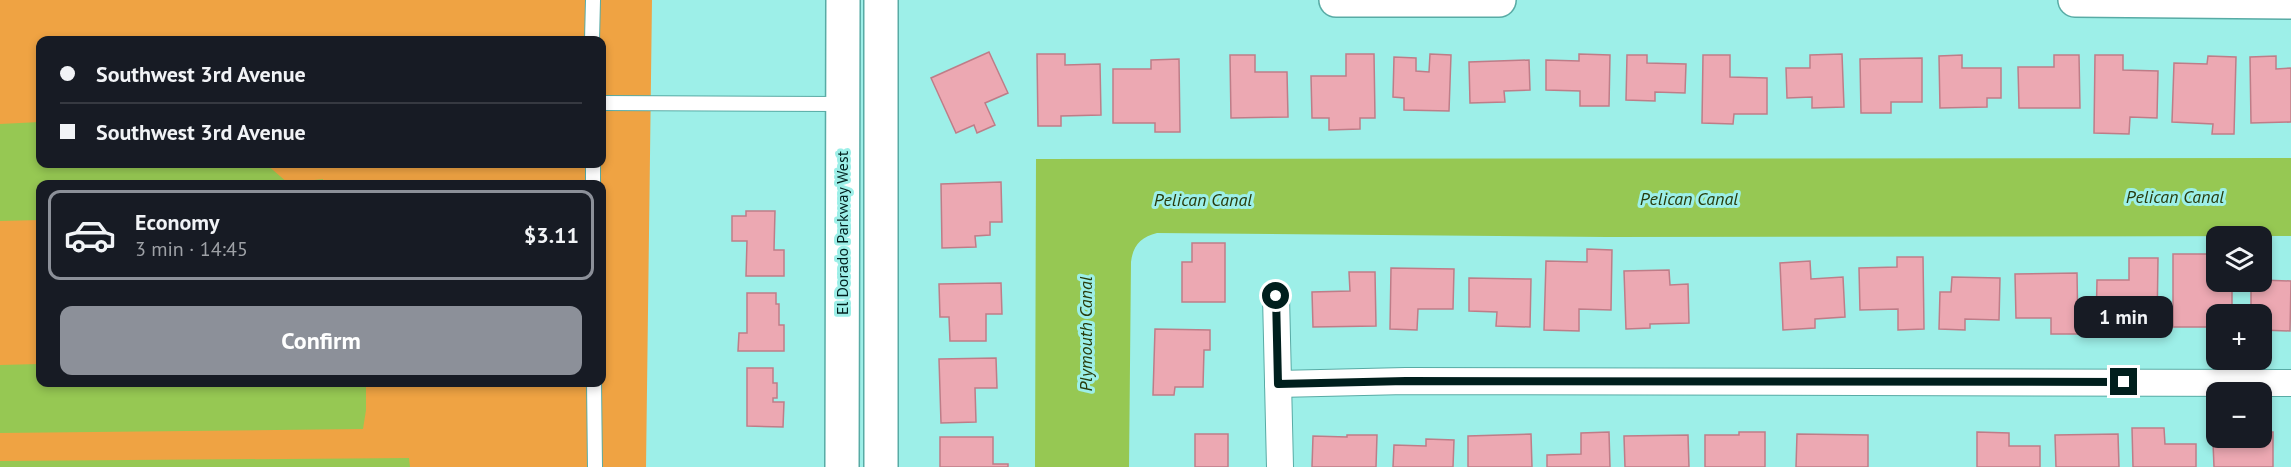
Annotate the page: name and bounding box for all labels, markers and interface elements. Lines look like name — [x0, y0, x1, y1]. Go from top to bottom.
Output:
text: Southwest 3rd Avenue — [96, 60, 306, 88]
text: Southwest 3rd Avenue — [96, 118, 306, 146]
street label: El Dorado Parkway West — [832, 150, 852, 315]
water label: Pelican Canal — [2126, 185, 2224, 208]
water label: Pelican Canal — [1640, 187, 1738, 210]
water label: Pelican Canal — [1154, 188, 1252, 211]
icon: car — [63, 208, 117, 262]
text: Economy — [135, 208, 219, 236]
text: $3.11 — [524, 221, 579, 249]
map controls — [2206, 226, 2272, 448]
button: layers — [2206, 226, 2272, 292]
text: 3 min · 14:45 — [135, 236, 248, 262]
water label: Plymouth Canal — [1074, 276, 1097, 392]
route start — [1262, 282, 1289, 309]
callout: 1 min — [2074, 295, 2174, 337]
text: 1 min — [2099, 304, 2148, 330]
button: + — [2206, 304, 2272, 370]
button: Confirm — [60, 306, 582, 375]
route end — [2110, 368, 2137, 395]
button: − — [2206, 382, 2272, 448]

